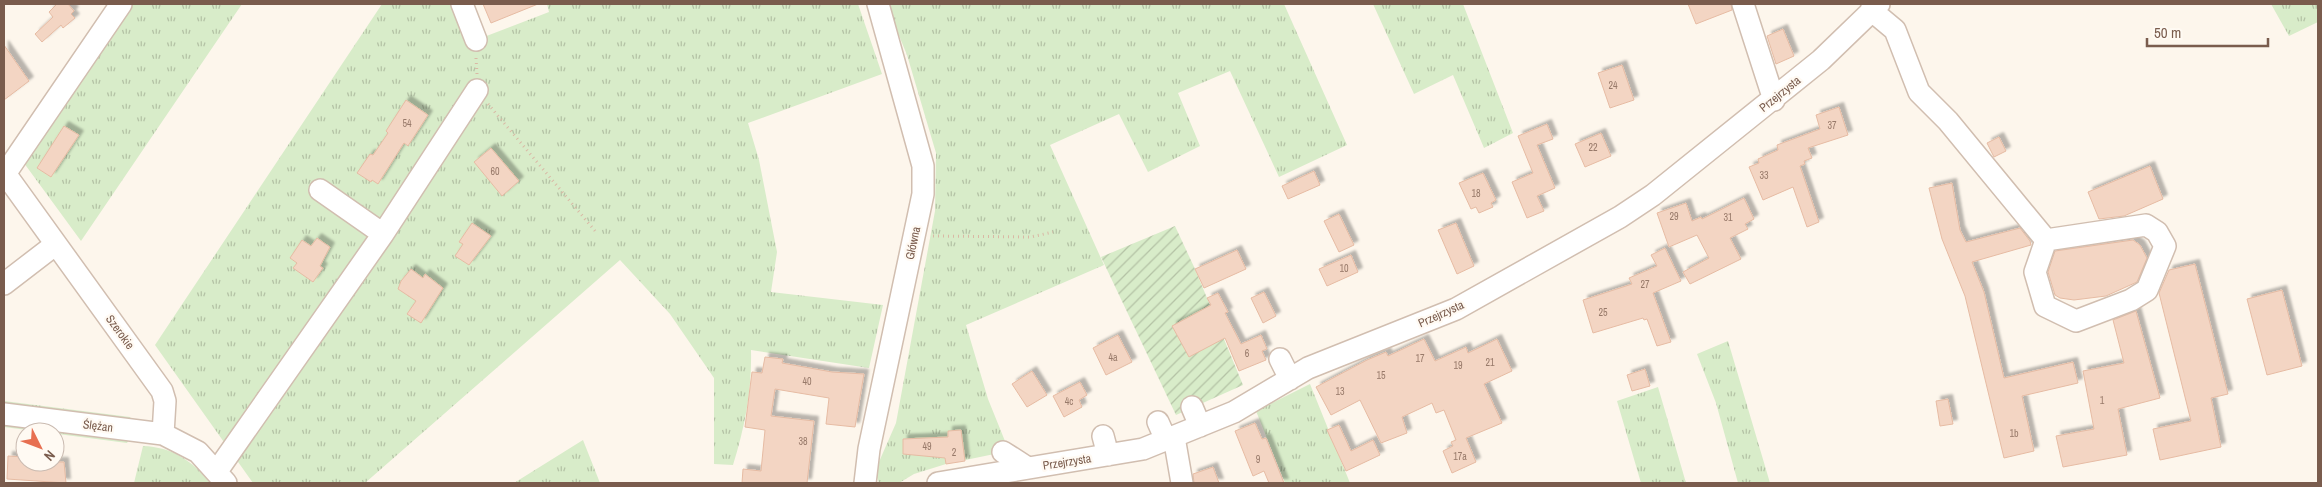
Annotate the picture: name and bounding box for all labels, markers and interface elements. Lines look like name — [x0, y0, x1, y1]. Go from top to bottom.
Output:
scale bar — [2147, 15, 2268, 47]
text: 50 m — [2154, 22, 2181, 43]
street label: Przejrzysta — [1756, 72, 1804, 116]
house number: 24 — [1608, 79, 1618, 92]
house number: 54 — [402, 117, 412, 130]
house number: 37 — [1827, 119, 1837, 132]
house number: 22 — [1588, 141, 1598, 154]
house number: 60 — [490, 165, 500, 178]
house number: 33 — [1759, 169, 1769, 182]
house number: 18 — [1471, 187, 1481, 200]
house number: 29 — [1669, 210, 1679, 223]
house number: 31 — [1723, 211, 1733, 224]
street label: Główna — [902, 225, 924, 261]
house number: 10 — [1339, 262, 1349, 275]
house number: 27 — [1640, 278, 1650, 291]
street label: Przejrzysta — [1416, 297, 1467, 331]
house number: 25 — [1598, 306, 1608, 319]
street label: Szerokie — [102, 312, 138, 352]
house number: 6 — [1245, 347, 1250, 360]
house number: 4a — [1108, 351, 1118, 364]
house number: 17 — [1415, 352, 1425, 365]
house number: 21 — [1485, 356, 1495, 369]
house number: 19 — [1453, 359, 1463, 372]
house number: 15 — [1376, 369, 1386, 382]
house number: 40 — [802, 375, 812, 388]
house number: 13 — [1335, 385, 1345, 398]
house number: 1 — [2100, 394, 2105, 407]
house number: 4c — [1065, 395, 1073, 408]
street label: Ślężan — [82, 416, 114, 436]
north arrow — [15, 422, 65, 472]
house number: 1b — [2009, 427, 2019, 440]
house number: 38 — [798, 435, 808, 448]
house number: 49 — [922, 440, 932, 453]
house number: 2 — [952, 446, 957, 459]
text: N — [40, 447, 59, 465]
street label: Przejrzysta — [1042, 450, 1093, 474]
house number: 17a — [1453, 450, 1467, 463]
house number: 9 — [1256, 453, 1261, 466]

